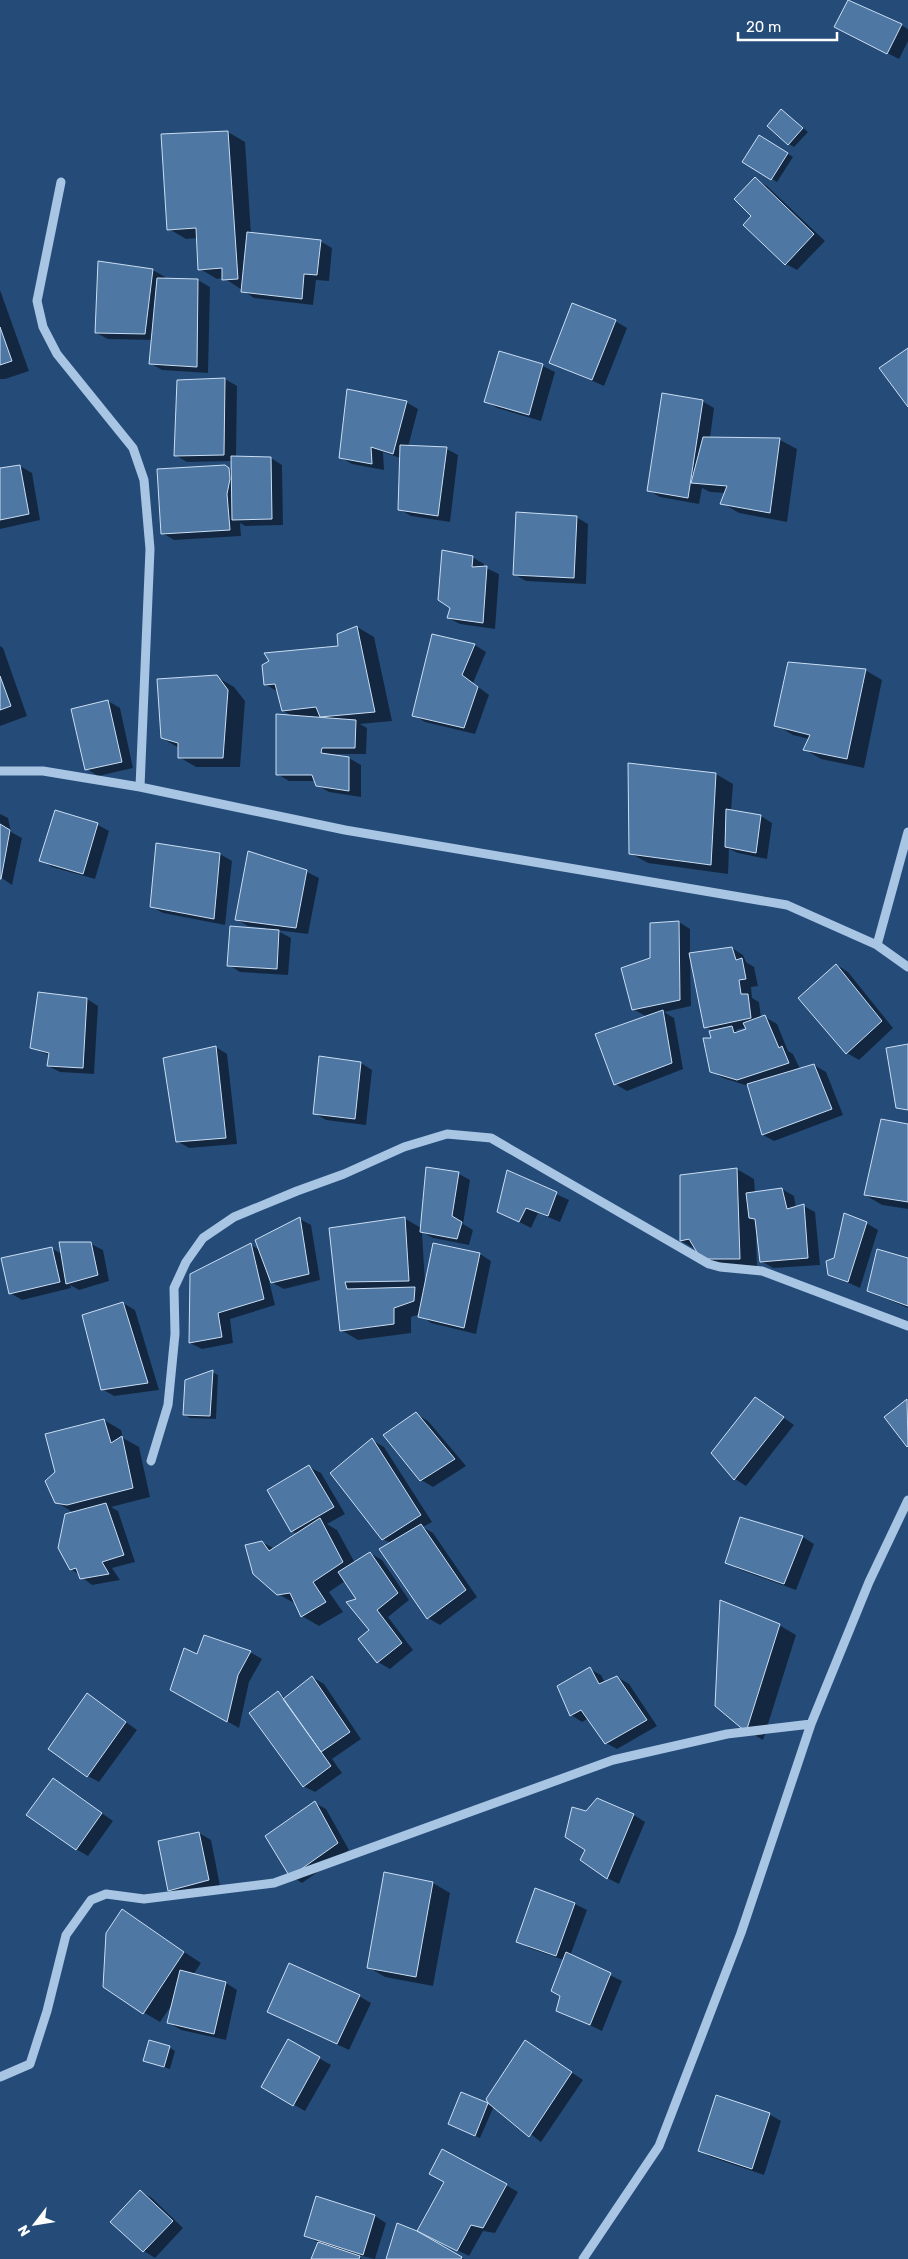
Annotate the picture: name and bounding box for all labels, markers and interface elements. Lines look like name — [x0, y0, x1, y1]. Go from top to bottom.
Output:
scale bar — [738, 10, 837, 42]
text: 20 m — [746, 18, 781, 36]
north arrow — [10, 2199, 60, 2249]
text: N — [14, 2222, 34, 2239]

